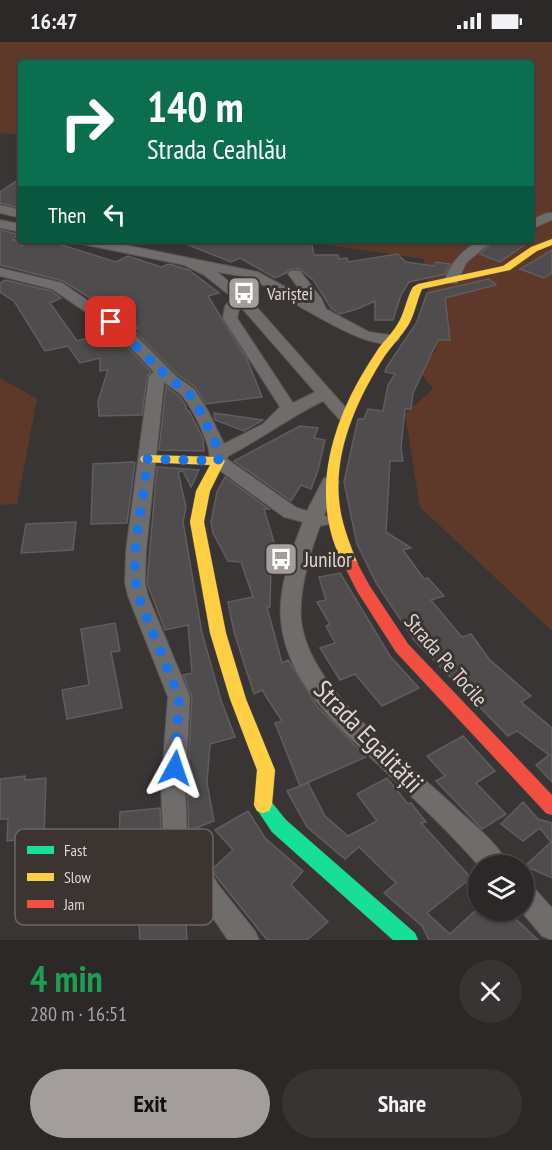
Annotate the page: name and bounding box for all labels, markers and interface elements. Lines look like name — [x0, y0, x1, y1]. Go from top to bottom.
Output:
text: 16:47 — [30, 7, 78, 35]
text: 140 m — [147, 79, 244, 134]
icon: right — [48, 84, 126, 162]
text: Strada Ceahlău — [147, 132, 287, 166]
icon: left — [98, 198, 131, 231]
text: Then — [48, 201, 86, 229]
bus stop icon: Variștei — [226, 275, 262, 311]
place label: Variștei — [266, 282, 313, 305]
pin — [85, 296, 136, 347]
icon: arrive — [94, 305, 127, 338]
bus stop icon: Junilor — [263, 541, 299, 577]
place label: Junilor — [303, 546, 352, 573]
street label: Strada Pe Tocile — [398, 608, 494, 712]
street label: Strada Egalității — [307, 673, 431, 799]
position arrow — [143, 736, 207, 800]
legend — [15, 829, 213, 925]
text: Fast — [64, 840, 87, 860]
map controls — [468, 855, 534, 921]
button: layers — [468, 855, 534, 921]
text: Slow — [64, 867, 91, 887]
text: Jam — [63, 894, 85, 914]
text: 4 min — [30, 955, 103, 1002]
button: close — [459, 960, 522, 1023]
text: 280 m · 16:51 — [30, 1001, 127, 1027]
button: Exit — [30, 1069, 270, 1138]
button: Share — [282, 1069, 522, 1138]

